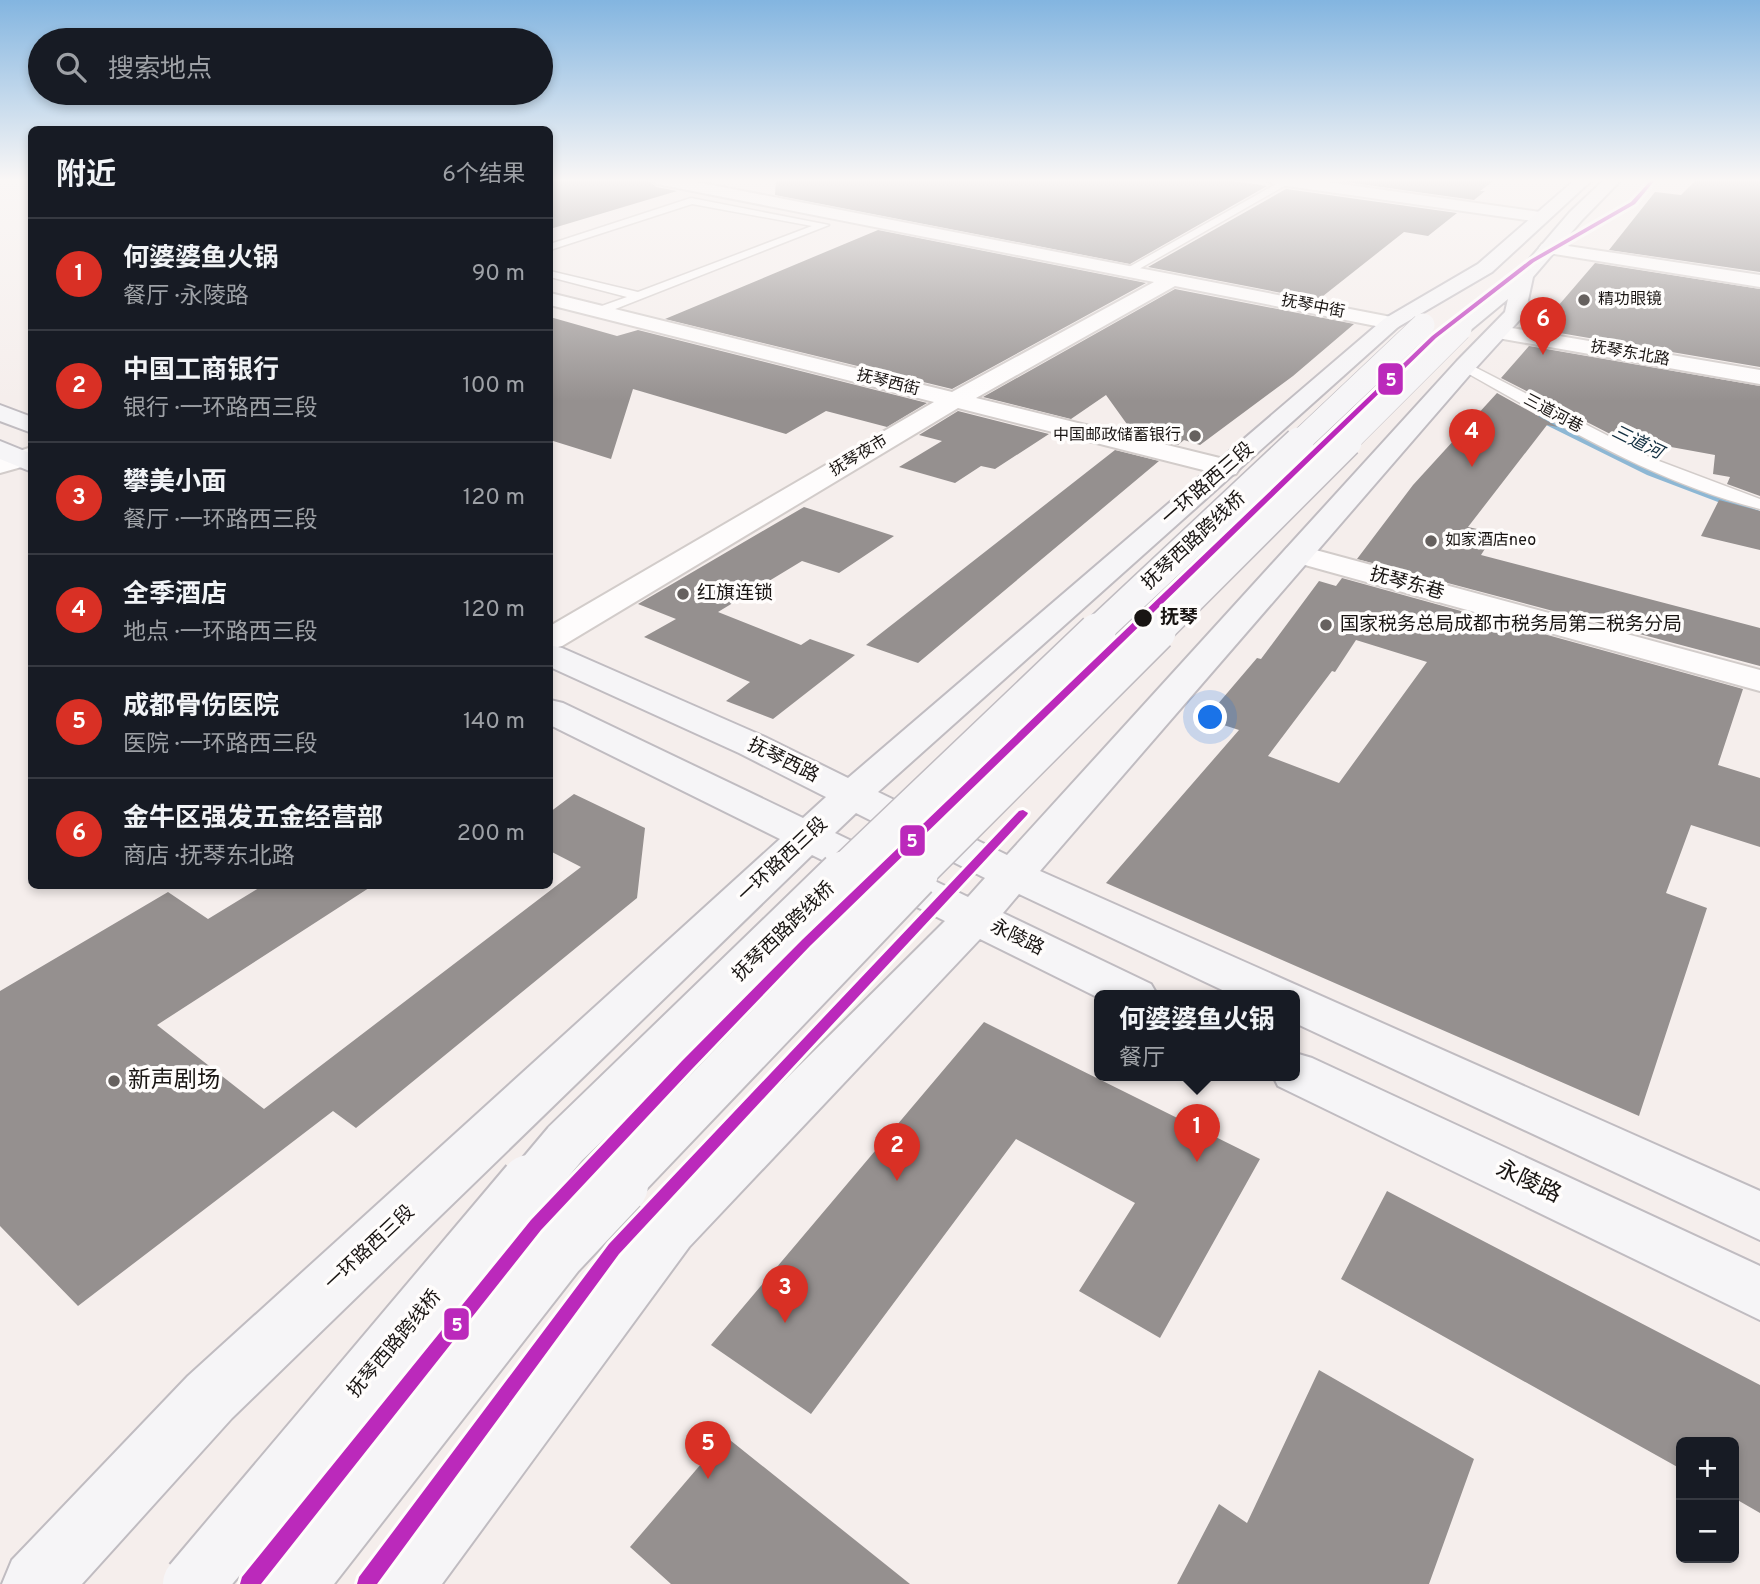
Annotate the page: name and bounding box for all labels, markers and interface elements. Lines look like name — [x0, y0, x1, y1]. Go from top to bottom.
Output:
search box — [28, 28, 553, 105]
icon: search — [52, 48, 90, 86]
text: 搜索地点 — [108, 54, 212, 87]
text: 附近 — [56, 158, 116, 195]
text: 6个结果 — [442, 161, 525, 190]
text: 何婆婆鱼火锅 — [123, 243, 279, 276]
text: 1 — [74, 260, 84, 289]
text: 90 m — [472, 260, 525, 289]
text: 餐厅 · 永陵路 — [123, 283, 249, 312]
place label: 精功眼镜 — [1598, 290, 1662, 310]
street label: 抚琴中街 — [1280, 291, 1346, 323]
marker: 精功眼镜 — [1576, 292, 1592, 308]
pin: 6 — [1520, 297, 1566, 355]
street label: 抚琴东北路 — [1589, 337, 1671, 371]
text: 中国工商银行 — [123, 355, 279, 388]
line badge: 5 — [1377, 362, 1404, 396]
street label: 抚琴西街 — [855, 366, 921, 400]
text: 5 — [1385, 369, 1397, 393]
text: 2 — [72, 372, 86, 401]
text: 100 m — [462, 372, 525, 401]
street label: 三道河巷 — [1520, 390, 1586, 438]
text: 银行 · 一环路西三段 — [123, 395, 318, 424]
pin: 4 — [1449, 409, 1495, 467]
water label: 三道河 — [1608, 421, 1669, 466]
place label: 中国邮政储蓄银行 — [1053, 426, 1181, 446]
marker: 中国邮政储蓄银行 — [1187, 428, 1203, 444]
street label: 抚琴夜市 — [826, 431, 892, 481]
street label: 一环路西三段 — [1157, 438, 1259, 530]
text: 攀美小面 — [123, 467, 227, 500]
text: 3 — [72, 484, 86, 513]
text: 120 m — [463, 484, 525, 513]
street label: 抚琴西路跨线桥 — [1137, 487, 1251, 595]
text: 餐厅 · 一环路西三段 — [123, 507, 318, 536]
place label: 如家酒店·neo — [1445, 531, 1536, 551]
marker: 如家酒店·neo — [1423, 533, 1439, 549]
street label: 抚琴东巷 — [1367, 563, 1447, 605]
text: 全季酒店 — [123, 579, 227, 612]
place label: 红旗连锁 — [697, 582, 773, 606]
marker: 红旗连锁 — [675, 586, 691, 602]
text: 4 — [72, 596, 86, 625]
text: 120 m — [463, 596, 525, 625]
place label: 抚琴 — [1160, 606, 1198, 630]
marker: 抚琴 — [1132, 607, 1154, 629]
place label: 国家税务总局成都市税务局第二税务分局 — [1340, 613, 1682, 637]
marker: 国家税务总局成都市税务局第二税务分局 — [1318, 617, 1334, 633]
text: 地点 · 一环路西三段 — [123, 619, 318, 648]
text: 成都骨伤医院 — [123, 691, 279, 724]
your location — [1193, 700, 1227, 734]
text: 5 — [72, 708, 86, 737]
text: 140 m — [463, 708, 525, 737]
text: 医院 · 一环路西三段 — [123, 731, 318, 760]
street label: 抚琴西路 — [744, 734, 822, 788]
text: 金牛区强发五金经营部 — [123, 803, 383, 836]
street label: 一环路西三段 — [733, 812, 833, 908]
text: 6 — [72, 820, 86, 849]
text: 200 m — [457, 820, 525, 849]
line badge: 5 — [899, 824, 926, 857]
text: 5 — [906, 830, 918, 854]
text: 商店 · 抚琴东北路 — [123, 843, 295, 872]
street label: 抚琴西路跨线桥 — [728, 877, 840, 987]
street label: 永陵路 — [986, 915, 1048, 961]
popup — [1094, 990, 1300, 1081]
text: 何婆婆鱼火锅 — [1119, 1005, 1275, 1038]
text: 餐厅 — [1119, 1045, 1165, 1074]
place label: 新声剧场 — [128, 1067, 220, 1096]
marker: 新声剧场 — [106, 1073, 122, 1089]
pin: 1 — [1174, 1104, 1220, 1162]
pin: 2 — [874, 1123, 920, 1181]
street label: 永陵路 — [1491, 1155, 1565, 1211]
street label: 一环路西三段 — [320, 1200, 420, 1296]
pin: 3 — [762, 1265, 808, 1323]
street label: 抚琴西路跨线桥 — [343, 1285, 447, 1403]
line badge: 5 — [443, 1307, 470, 1341]
text: 5 — [451, 1314, 463, 1338]
pin: 5 — [685, 1421, 731, 1479]
map controls — [1676, 1437, 1739, 1563]
button: + — [1676, 1437, 1739, 1500]
button: − — [1676, 1500, 1739, 1563]

